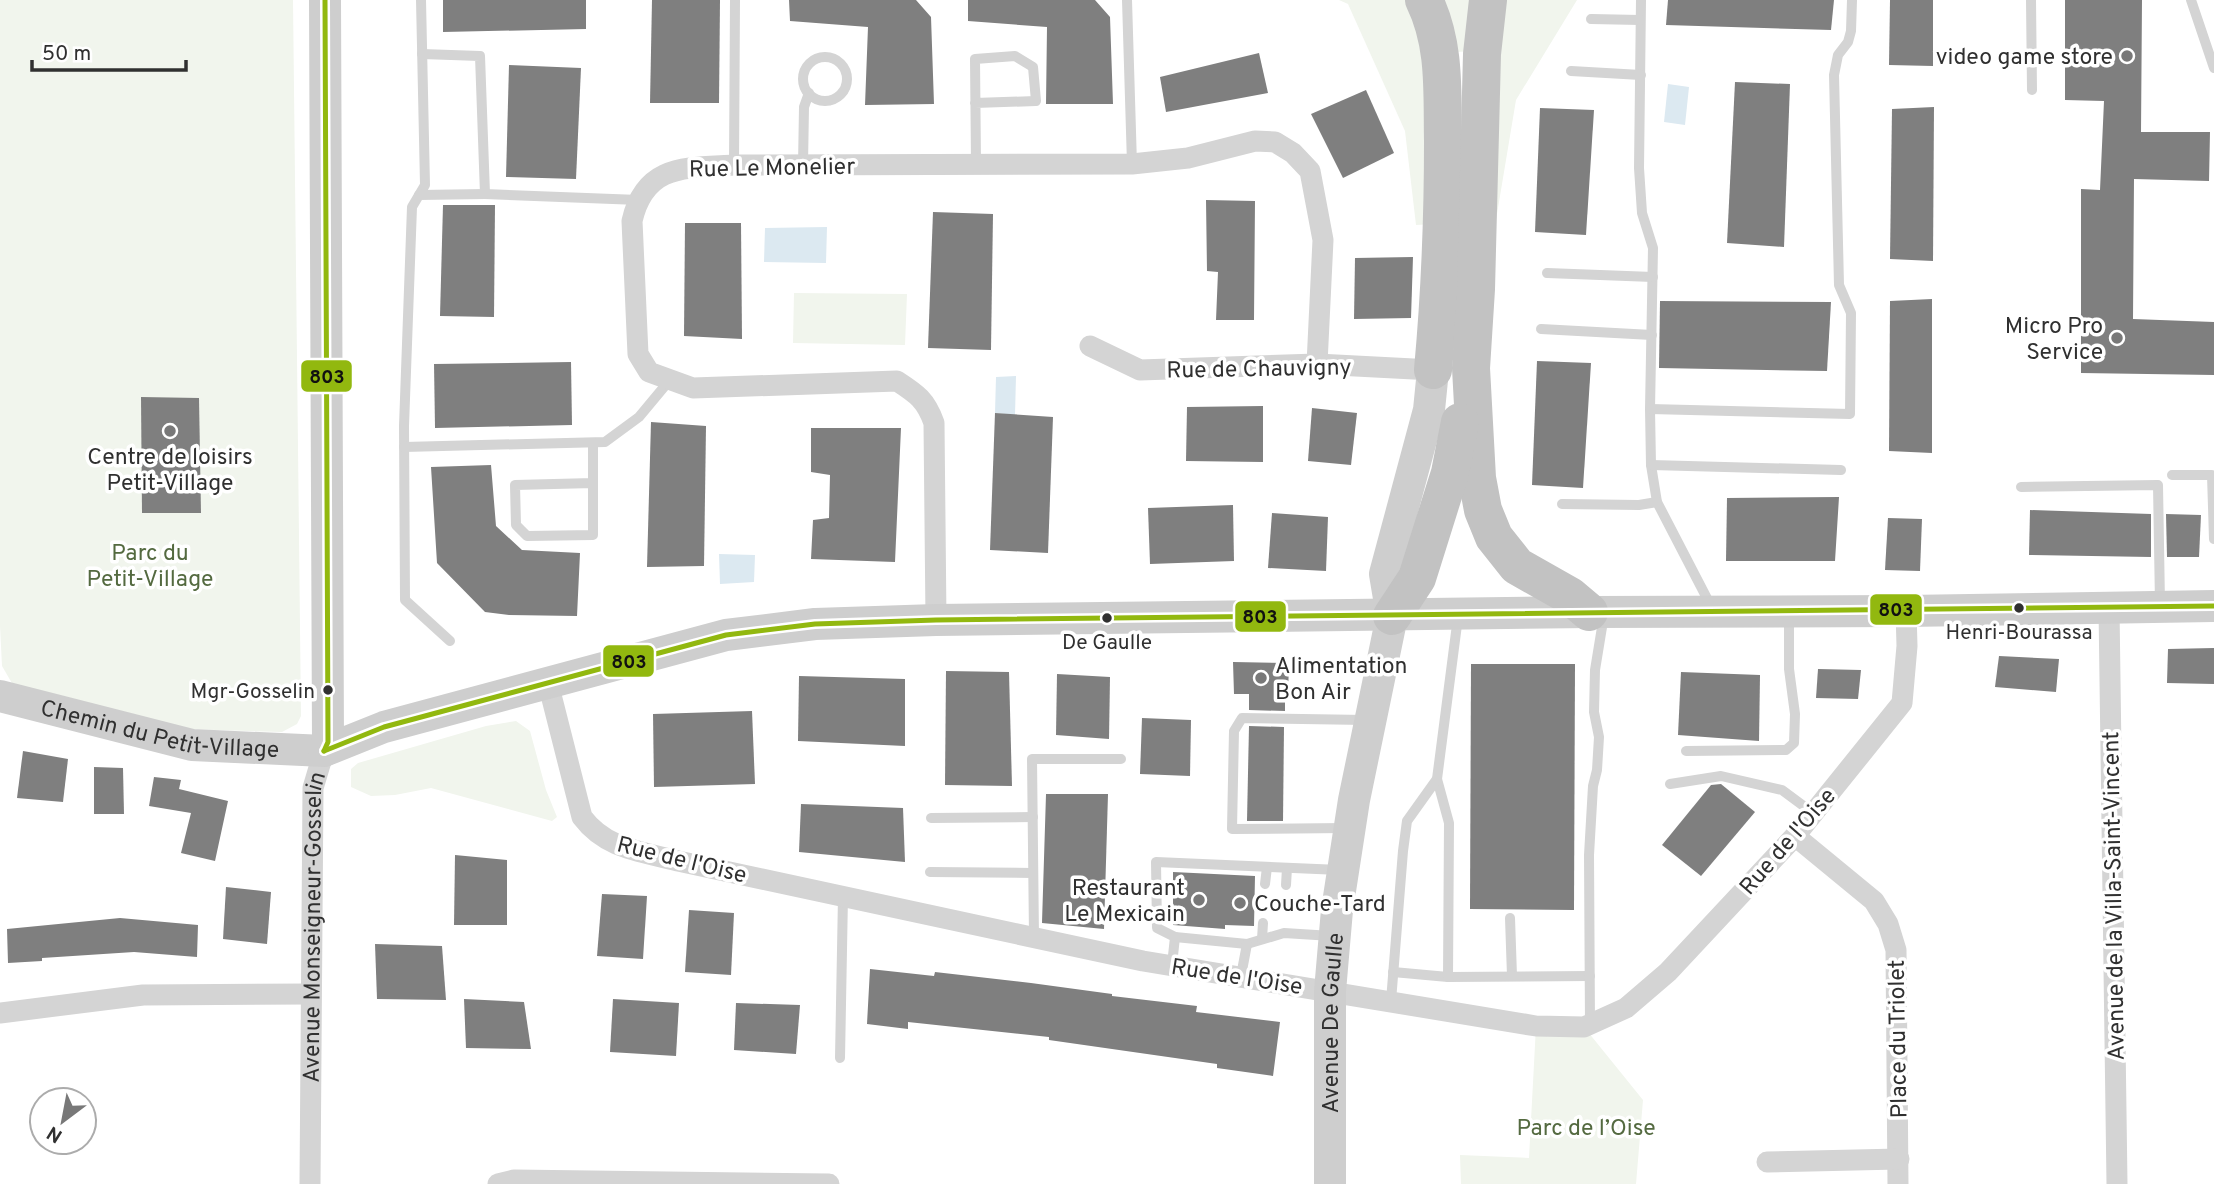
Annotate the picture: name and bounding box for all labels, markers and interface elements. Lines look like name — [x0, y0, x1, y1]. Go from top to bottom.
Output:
scale bar — [32, 28, 186, 72]
text: 50 m — [42, 41, 91, 68]
place label: video game store — [1936, 44, 2113, 73]
marker: video game store — [2119, 48, 2135, 64]
street label: Rue Le Monelier — [689, 154, 856, 185]
place label: Micro Pro Service — [2005, 313, 2103, 368]
marker: Micro Pro Service — [2109, 330, 2125, 346]
street label: Rue de Chauvigny — [1166, 354, 1352, 387]
line badge: 803 — [300, 359, 353, 393]
text: 803 — [309, 366, 345, 390]
marker: Centre de loisirs Petit-Village — [162, 423, 178, 439]
place label: Centre de loisirs Petit-Village — [87, 444, 253, 499]
park label: Parc du Petit-Village — [87, 540, 213, 595]
line badge: 803 — [1869, 593, 1923, 626]
text: 803 — [1878, 599, 1914, 623]
line badge: 803 — [1234, 600, 1287, 633]
marker: Henri-Bourassa — [2012, 601, 2026, 615]
text: 803 — [1242, 606, 1278, 630]
marker: De Gaulle — [1100, 611, 1114, 625]
place label: Henri-Bourassa — [1946, 620, 2092, 647]
place label: De Gaulle — [1062, 630, 1152, 657]
line badge: 803 — [602, 644, 655, 678]
text: 803 — [611, 651, 647, 675]
place label: Alimentation Bon Air — [1275, 653, 1407, 708]
marker: Alimentation Bon Air — [1253, 670, 1269, 686]
place label: Mgr-Gosselin — [191, 679, 315, 706]
marker: Mgr-Gosselin — [321, 683, 335, 697]
street label: Chemin du Petit-Village — [37, 695, 280, 766]
street label: Avenue de la Villa-Saint-Vincent — [2098, 731, 2133, 1061]
street label: Avenue Monseigneur-Gosselin — [299, 768, 334, 1083]
street label: Rue de l'Oise — [1734, 783, 1843, 902]
street label: Rue de l'Oise — [613, 831, 749, 892]
place label: Restaurant Le Mexicain — [1064, 875, 1185, 930]
place label: Couche-Tard — [1254, 891, 1386, 920]
marker: Restaurant Le Mexicain — [1191, 892, 1207, 908]
marker: Couche-Tard — [1232, 895, 1248, 911]
street label: Avenue De Gaulle — [1317, 932, 1352, 1113]
street label: Rue de l'Oise — [1169, 954, 1304, 1003]
street label: Place du Triolet — [1884, 959, 1915, 1118]
north arrow — [28, 1086, 98, 1156]
park label: Parc de l’Oise — [1516, 1115, 1656, 1144]
text: N — [43, 1120, 67, 1148]

